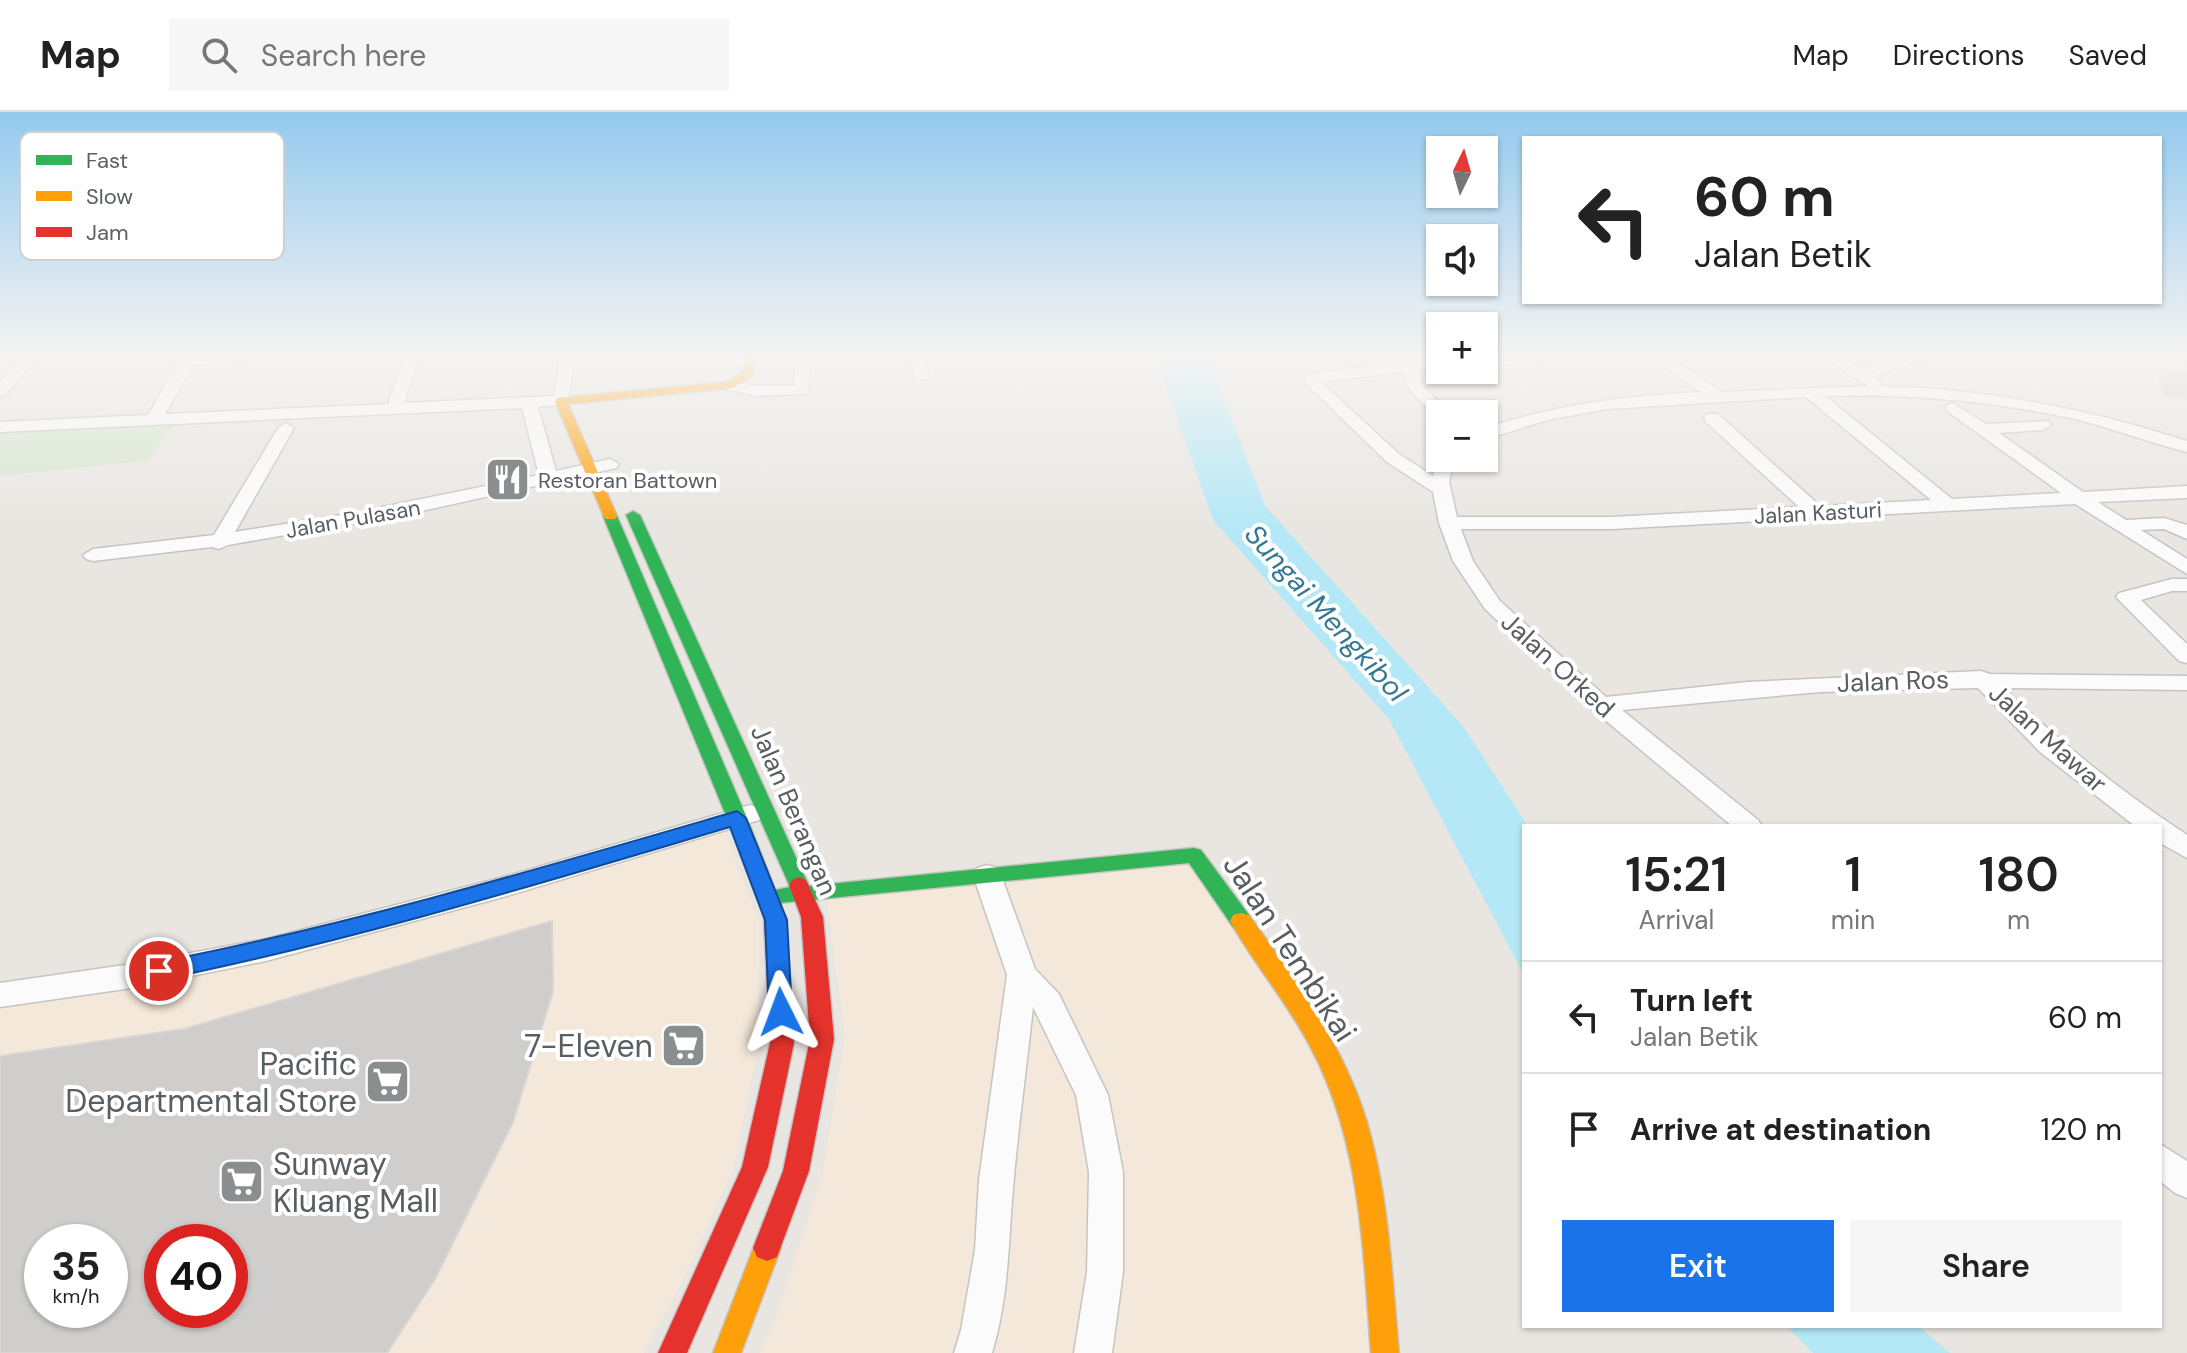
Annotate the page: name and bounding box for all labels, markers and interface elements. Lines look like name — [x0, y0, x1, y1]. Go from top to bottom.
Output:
search box — [169, 19, 729, 91]
text: Map — [40, 30, 121, 80]
icon: search — [197, 33, 241, 77]
text: Search here — [261, 36, 426, 75]
text: Map — [1792, 37, 1849, 74]
text: Directions — [1893, 37, 2025, 74]
text: Saved — [2069, 37, 2147, 74]
legend — [20, 132, 284, 260]
north arrow — [1426, 136, 1498, 208]
map controls — [1426, 136, 1498, 472]
text: Fast — [86, 146, 128, 175]
text: 60 m — [1694, 160, 1835, 233]
icon: left — [1562, 168, 1666, 272]
text: Slow — [86, 182, 133, 211]
text: Jam — [86, 218, 129, 247]
button: sound — [1426, 224, 1498, 296]
text: Jalan Betik — [1694, 231, 1872, 278]
button: + — [1426, 312, 1498, 384]
button: − — [1426, 400, 1498, 472]
restaurant icon: Restoran Battown — [483, 456, 531, 504]
place label: Restoran Battown — [538, 466, 717, 495]
street label: Jalan Pulasan — [283, 493, 423, 545]
street label: Jalan Kasturi — [1753, 495, 1883, 531]
water label: Sungai Mengkibol — [1236, 516, 1416, 710]
street label: Jalan Orked — [1494, 605, 1622, 725]
street label: Jalan Ros — [1836, 662, 1950, 700]
street label: Jalan Mawar — [1982, 676, 2114, 800]
street label: Jalan Berangan — [743, 720, 845, 900]
text: 15:21 — [1625, 843, 1728, 906]
text: 1 — [1845, 843, 1861, 906]
text: 180 — [1978, 843, 2059, 906]
street label: Jalan Tembikai — [1214, 846, 1366, 1050]
text: Arrival — [1639, 903, 1714, 937]
text: min — [1831, 903, 1875, 937]
text: m — [2007, 903, 2030, 937]
pin — [125, 937, 193, 1005]
icon: arrive — [137, 949, 181, 993]
position arrow — [739, 970, 823, 1054]
text: Turn left — [1630, 981, 1753, 1020]
icon: left — [1562, 995, 1606, 1039]
text: 60 m — [2048, 998, 2122, 1037]
text: Jalan Betik — [1630, 1020, 1759, 1054]
supermarket icon: 7-Eleven — [660, 1022, 708, 1070]
place label: 7-Eleven — [524, 1025, 653, 1067]
place label: Pacific Departmental Store — [65, 1043, 357, 1122]
supermarket icon: Pacific Departmental Store — [364, 1058, 412, 1106]
icon: arrive — [1562, 1107, 1606, 1151]
text: Arrive at destination — [1630, 1110, 1931, 1149]
text: 120 m — [2040, 1110, 2122, 1149]
place label: Sunway Kluang Mall — [273, 1143, 438, 1222]
supermarket icon: Sunway Kluang Mall — [218, 1158, 266, 1206]
button: Exit — [1562, 1220, 1834, 1312]
button: Share — [1850, 1220, 2122, 1312]
speed limit sign: 40 — [144, 1224, 248, 1328]
text: 35 — [52, 1240, 101, 1292]
text: km/h — [52, 1283, 100, 1309]

